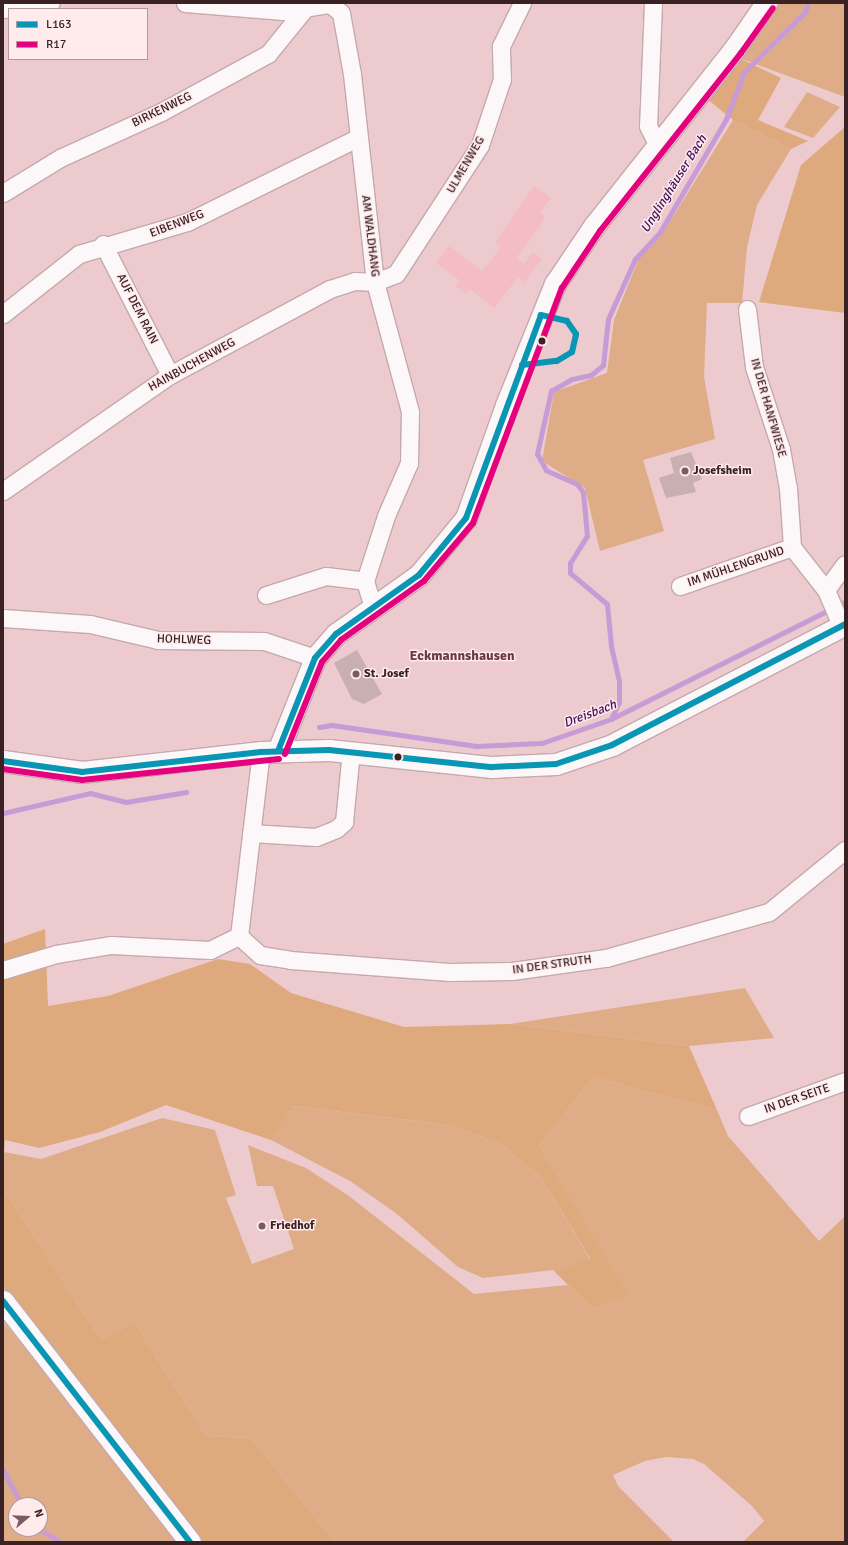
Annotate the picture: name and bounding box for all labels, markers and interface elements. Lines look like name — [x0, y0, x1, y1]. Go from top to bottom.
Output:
legend — [8, 8, 148, 60]
text: L163 — [46, 17, 72, 32]
text: R17 — [46, 37, 66, 52]
street label: BIRKENWEG — [130, 89, 194, 131]
water label: Unglinghäuser Bach — [638, 132, 710, 236]
street label: ULMENWEG — [444, 134, 488, 196]
street label: AM WALDHANG — [358, 194, 382, 278]
street label: EIBENWEG — [148, 207, 206, 241]
street label: AUF DEM RAIN — [113, 271, 161, 347]
street label: HAINBUCHENWEG — [146, 335, 238, 395]
unlabelled marker — [537, 336, 547, 346]
street label: IN DER HANFWIESE — [747, 357, 789, 459]
place label: Josefsheim — [693, 464, 752, 478]
marker: Josefsheim — [680, 466, 690, 476]
street label: IM MÜHLENGRUND — [686, 544, 786, 590]
street label: HOHLWEG — [157, 632, 211, 648]
district label: Eckmannshausen — [409, 648, 515, 664]
place label: St. Josef — [364, 667, 409, 681]
marker: St. Josef — [351, 669, 361, 679]
water label: Dreisbach — [561, 697, 619, 731]
unlabelled marker — [393, 752, 403, 762]
street label: IN DER STRUTH — [511, 952, 593, 978]
street label: IN DER SEITE — [762, 1081, 832, 1117]
place label: Friedhof — [270, 1219, 314, 1233]
marker: Friedhof — [257, 1221, 267, 1231]
north arrow — [8, 1497, 48, 1537]
text: N — [31, 1508, 46, 1519]

